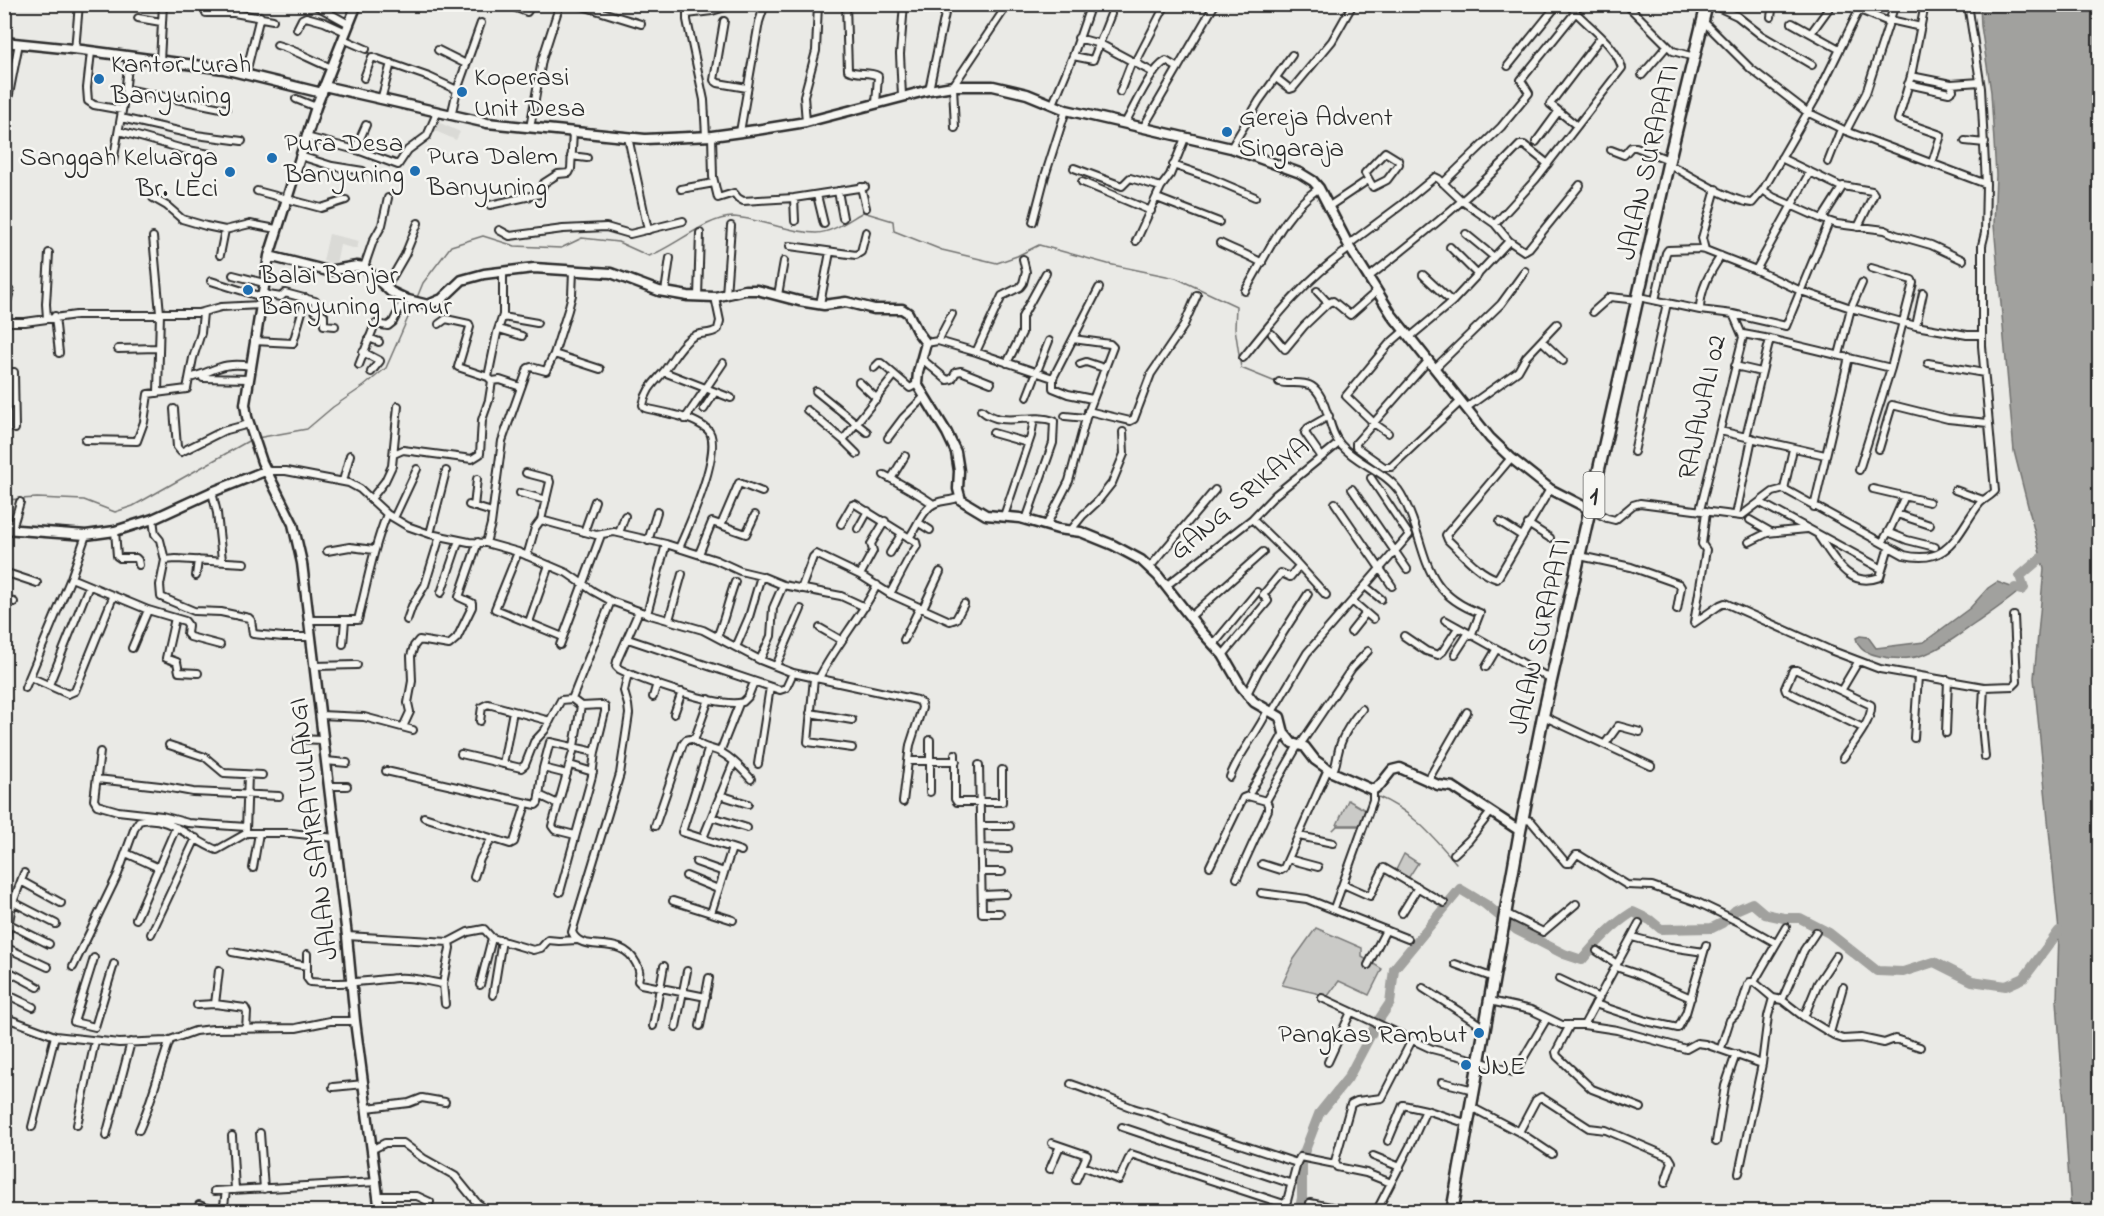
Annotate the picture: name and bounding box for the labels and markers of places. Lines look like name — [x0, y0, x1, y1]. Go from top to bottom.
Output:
place label: Kantor Lurah Banyuning — [110, 46, 251, 116]
place label: Koperasi Unit Desa — [474, 59, 585, 129]
marker: Kantor Lurah Banyuning — [92, 72, 106, 86]
marker: Koperasi Unit Desa — [455, 85, 469, 99]
place label: Gereja Advent Singaraja — [1239, 99, 1393, 169]
place label: Pura Desa Banyuning — [283, 125, 404, 195]
marker: Gereja Advent Singaraja — [1220, 125, 1234, 139]
place label: Pura Dalem Banyuning — [426, 138, 558, 208]
place label: Sanggah Keluarga Br. LEci — [20, 139, 218, 209]
marker: Pura Desa Banyuning — [265, 151, 279, 165]
marker: Pura Dalem Banyuning — [408, 164, 422, 178]
marker: Sanggah Keluarga Br. LEci — [223, 165, 237, 179]
place label: Balai Banjar Banyuning Timur — [259, 257, 452, 327]
marker: Balai Banjar Banyuning Timur — [241, 283, 255, 297]
place label: Pangkas Rambut — [1278, 1016, 1467, 1055]
marker: Pangkas Rambut — [1472, 1026, 1486, 1040]
place label: JNE — [1478, 1048, 1526, 1087]
marker: JNE — [1459, 1058, 1473, 1072]

